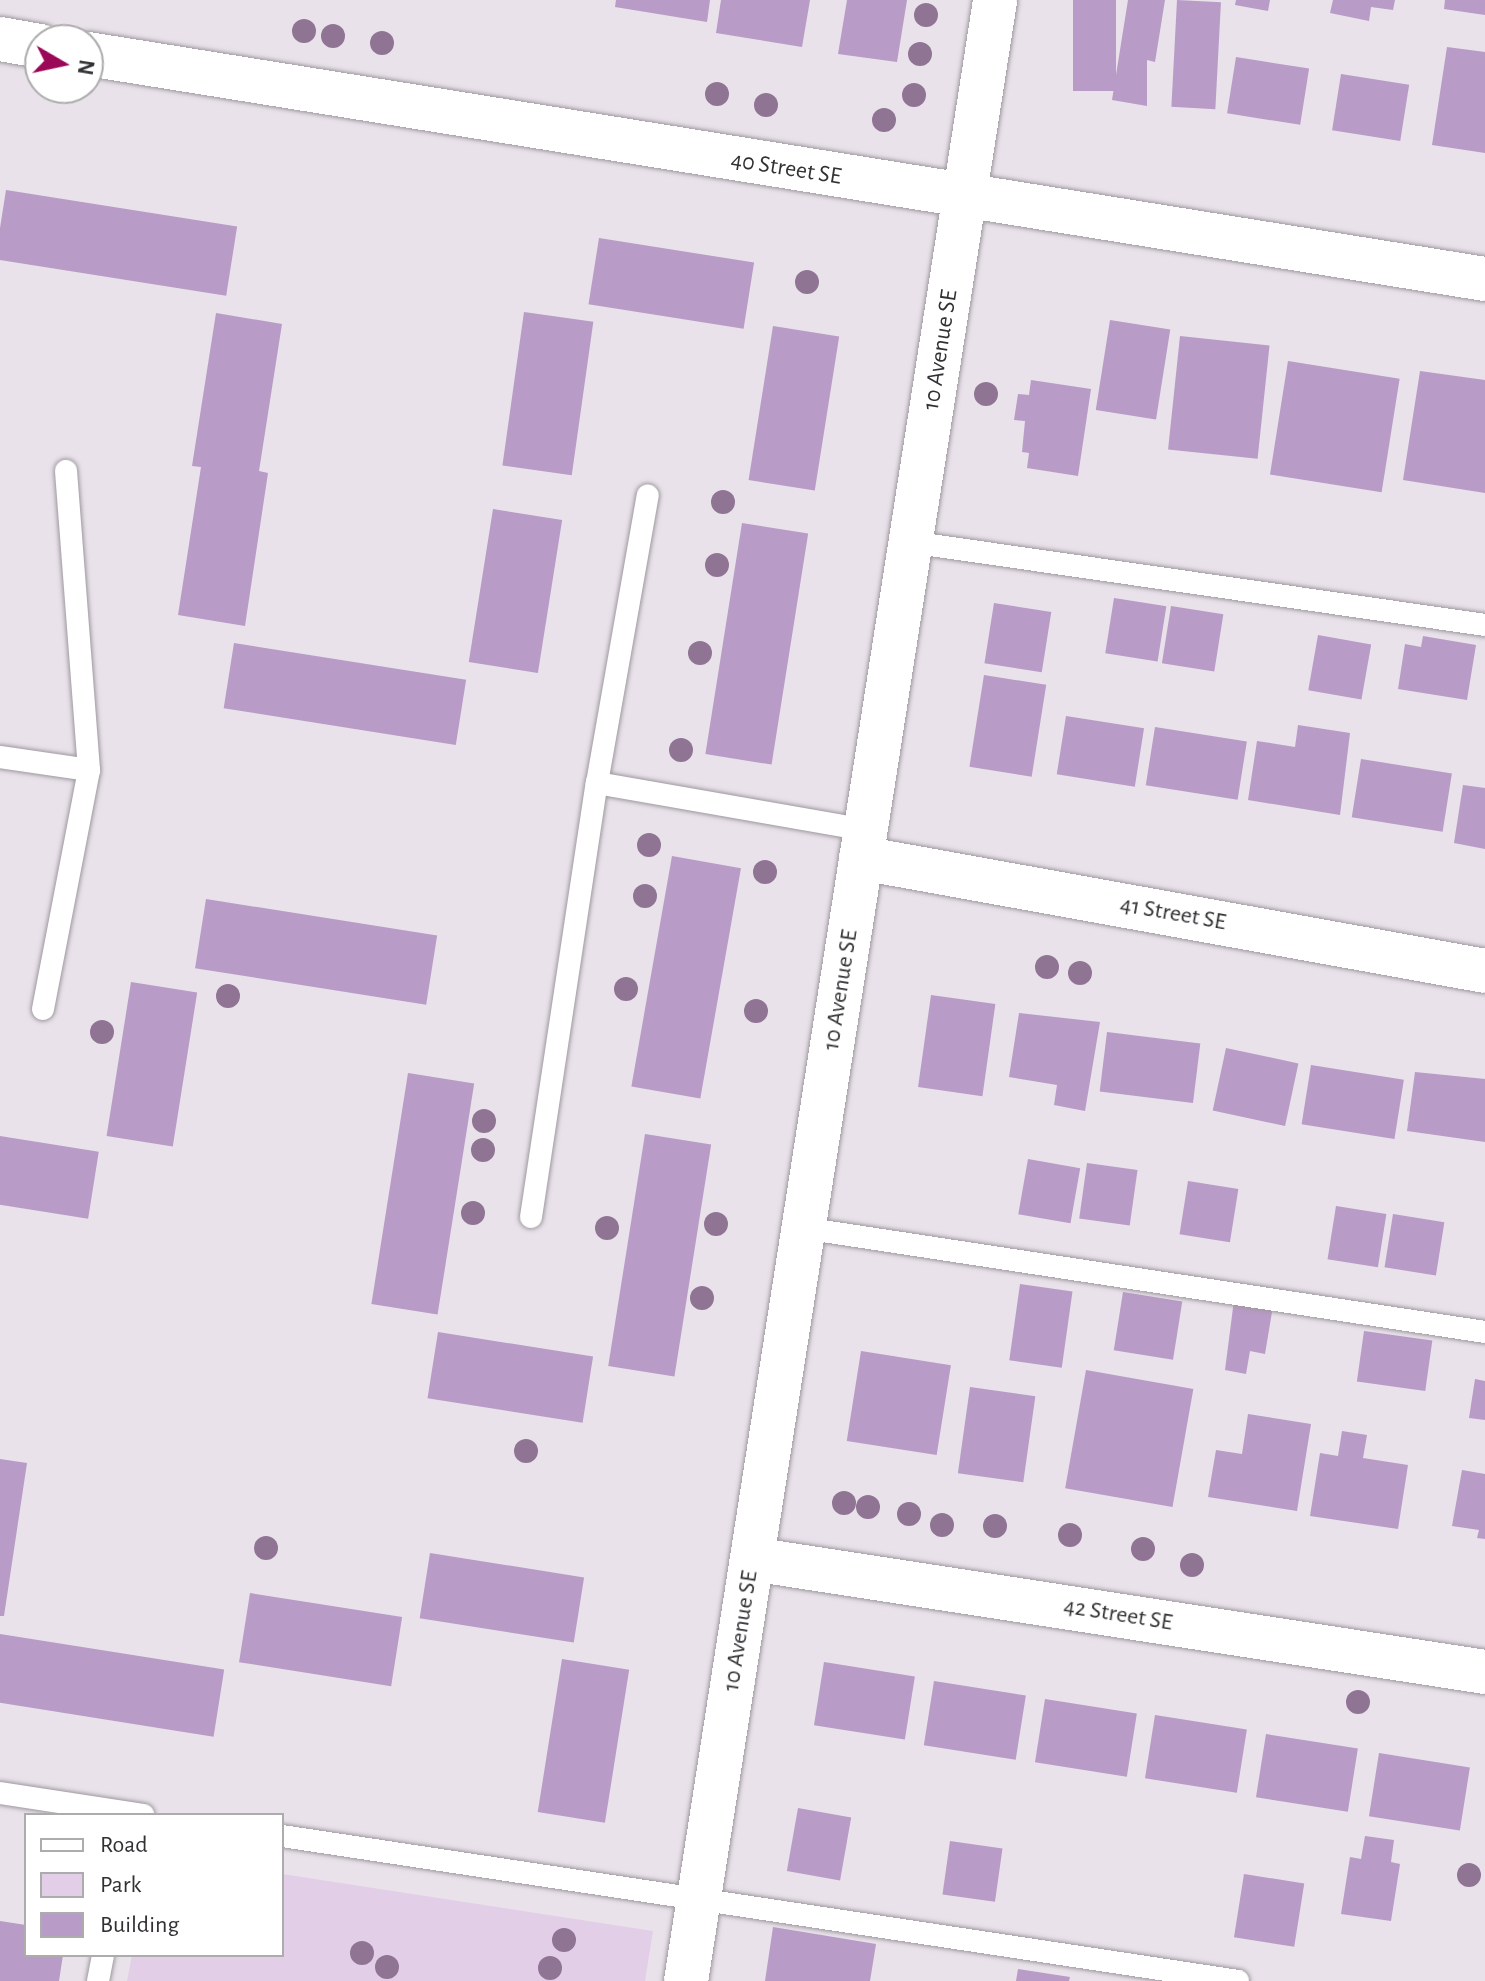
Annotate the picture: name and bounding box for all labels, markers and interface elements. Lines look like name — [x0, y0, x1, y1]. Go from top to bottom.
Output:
north arrow — [24, 24, 104, 104]
text: N — [74, 58, 98, 77]
street label: 40 Street SE — [729, 146, 843, 192]
street label: 10 Avenue SE — [917, 288, 965, 412]
street label: 41 Street SE — [1118, 891, 1228, 937]
street label: 10 Avenue SE — [817, 928, 865, 1052]
street label: 10 Avenue SE — [717, 1569, 765, 1693]
street label: 42 Street SE — [1062, 1592, 1174, 1638]
legend — [24, 1813, 284, 1957]
text: Road — [100, 1833, 148, 1857]
text: Park — [100, 1873, 141, 1897]
text: Building — [100, 1913, 179, 1937]

